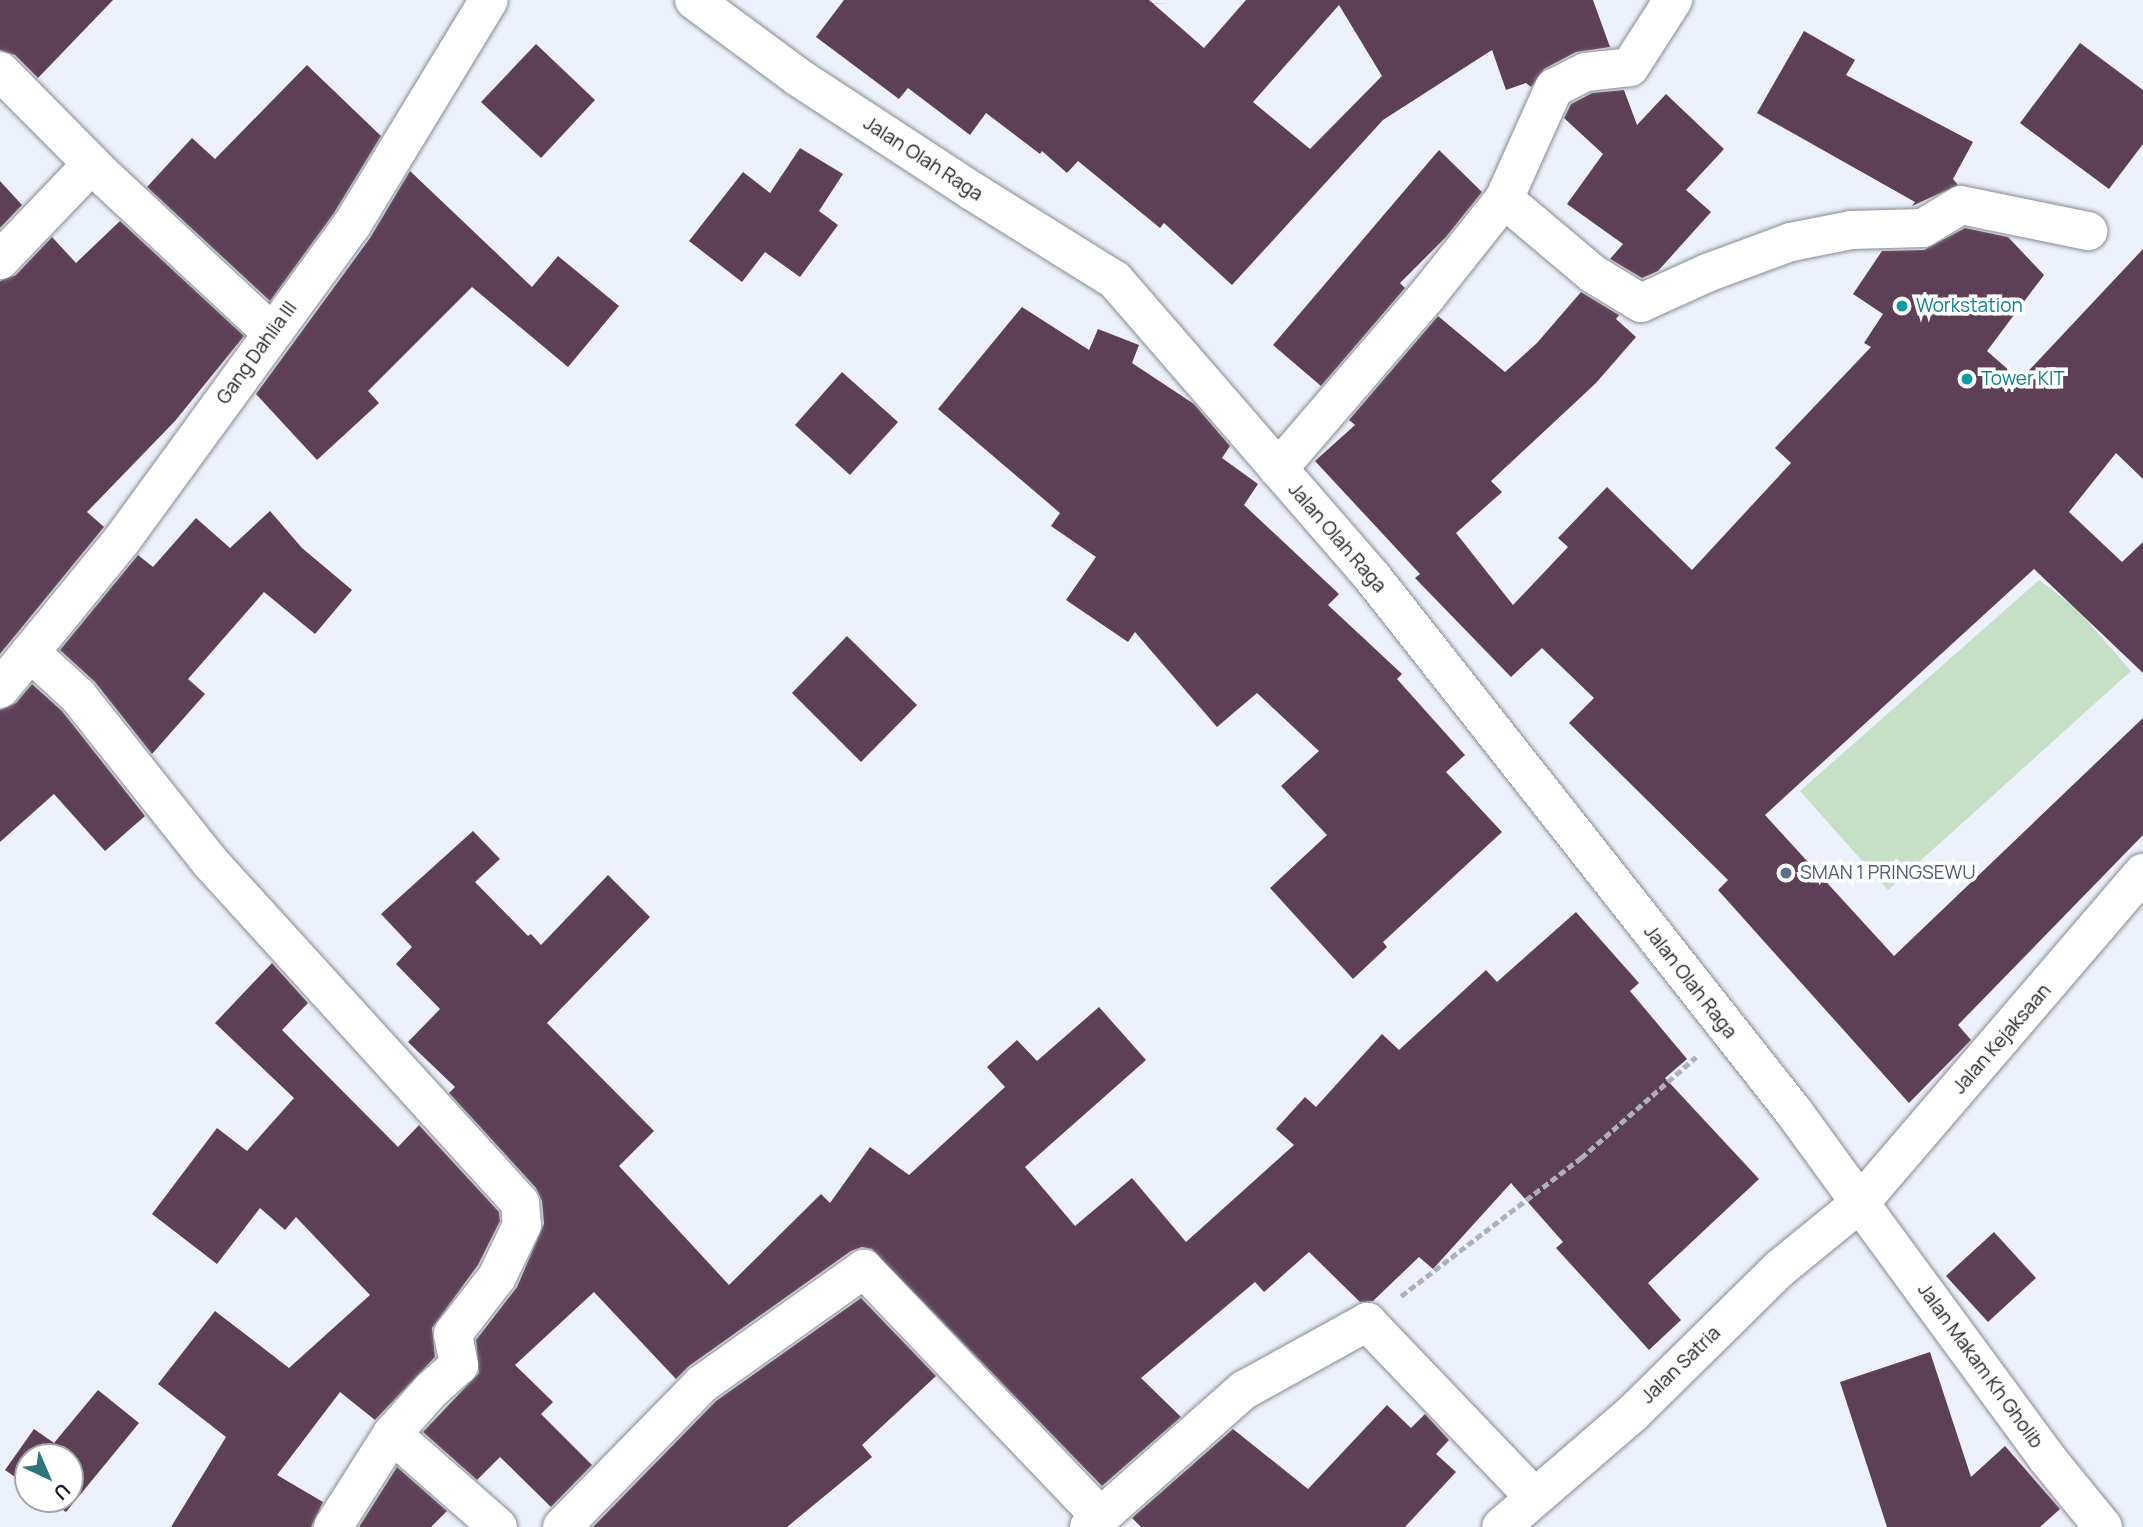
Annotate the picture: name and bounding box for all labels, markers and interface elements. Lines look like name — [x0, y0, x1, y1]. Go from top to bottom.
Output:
street label: Jalan Olah Raga — [859, 112, 987, 206]
place label: Workstation — [1916, 295, 2023, 317]
street label: Gang Dahlia III — [212, 297, 302, 409]
marker: Workstation — [1894, 298, 1910, 314]
place label: Tower KIT — [1981, 368, 2065, 390]
marker: Tower KIT — [1959, 371, 1975, 387]
street label: Jalan Olah Raga — [1283, 479, 1391, 597]
place label: SMAN 1 PRINGSEWU — [1800, 862, 1976, 884]
marker: SMAN 1 PRINGSEWU — [1778, 865, 1794, 881]
street label: Jalan Olah Raga — [1639, 921, 1741, 1043]
street label: Jalan Kejaksaan — [1948, 979, 2056, 1099]
street label: Jalan Makam Kh Gholib — [1913, 1279, 2047, 1453]
street label: Jalan Satria — [1637, 1322, 1725, 1408]
north arrow — [14, 1443, 84, 1513]
text: U — [48, 1478, 76, 1506]

